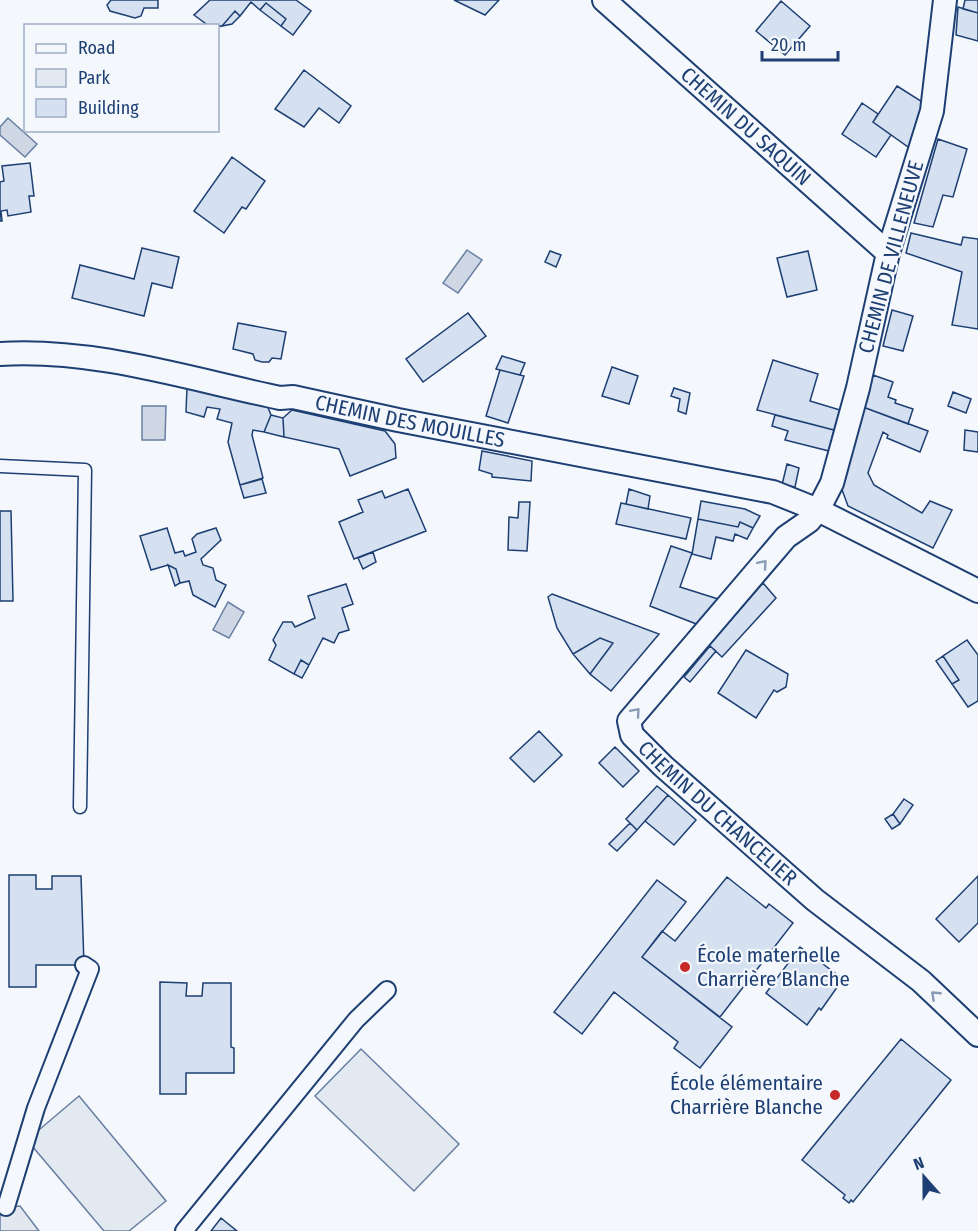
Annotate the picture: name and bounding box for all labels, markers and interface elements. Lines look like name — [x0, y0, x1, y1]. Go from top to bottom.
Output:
legend — [24, 24, 219, 132]
scale bar — [762, 24, 838, 62]
text: 20 m — [771, 34, 806, 56]
text: Road — [78, 37, 115, 59]
street label: CHEMIN DU SAQUIN — [675, 62, 816, 191]
text: Park — [78, 67, 111, 89]
text: Building — [78, 97, 139, 119]
street label: CHEMIN DE VILLENEUVE — [853, 158, 929, 356]
street label: CHEMIN DES MOUILLES — [313, 389, 507, 453]
one-way arrow — [756, 560, 767, 571]
one-way arrow — [629, 708, 640, 719]
street label: CHEMIN DU CHANCELIER — [632, 735, 803, 892]
place label: École maternelle Charrière Blanche — [697, 942, 850, 992]
marker: École maternelle Charrière Blanche — [678, 960, 692, 974]
one-way arrow — [932, 991, 942, 1002]
place label: École élémentaire Charrière Blanche — [670, 1070, 823, 1120]
marker: École élémentaire Charrière Blanche — [828, 1088, 842, 1102]
north arrow — [894, 1147, 954, 1207]
text: N — [911, 1153, 927, 1174]

